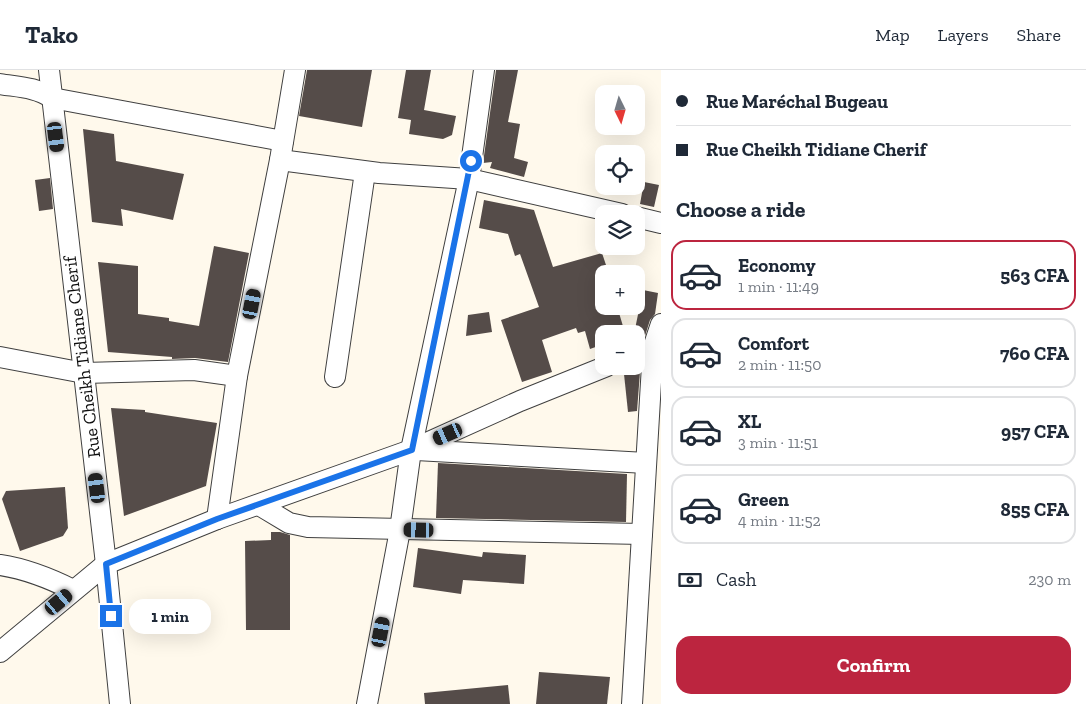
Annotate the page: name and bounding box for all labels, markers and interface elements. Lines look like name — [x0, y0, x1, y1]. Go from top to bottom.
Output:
text: Tako — [25, 20, 78, 49]
text: Map — [875, 24, 910, 46]
text: Layers — [938, 24, 989, 46]
text: Share — [1017, 24, 1061, 46]
north arrow — [595, 85, 645, 135]
map controls — [595, 85, 645, 375]
text: Rue Maréchal Bugeau — [706, 90, 888, 113]
car — [46, 121, 65, 153]
text: Rue Cheikh Tidiane Cherif — [706, 138, 926, 161]
button: locate — [595, 145, 645, 195]
route start — [460, 150, 482, 172]
text: Choose a ride — [676, 196, 806, 223]
button: layers — [595, 205, 645, 255]
icon: car — [678, 253, 723, 298]
street label: Rue Cheikh Tidiane Cherif — [59, 254, 105, 459]
text: Economy — [738, 254, 816, 277]
text: 563 CFA — [1000, 264, 1069, 287]
button: + — [595, 265, 645, 315]
text: 1 min · 11:49 — [738, 277, 819, 296]
car — [241, 288, 262, 320]
button: − — [595, 325, 645, 375]
icon: car — [678, 331, 723, 376]
text: Comfort — [738, 332, 809, 355]
text: 760 CFA — [1000, 342, 1069, 365]
text: 2 min · 11:50 — [738, 355, 821, 374]
icon: car — [678, 409, 723, 454]
text: XL — [738, 410, 761, 433]
text: 957 CFA — [1001, 420, 1069, 443]
car — [431, 421, 464, 447]
text: 3 min · 11:51 — [738, 433, 818, 452]
car — [87, 472, 106, 504]
icon: car — [678, 487, 723, 532]
text: Green — [738, 488, 789, 511]
text: 855 CFA — [1000, 498, 1069, 521]
text: 4 min · 11:52 — [738, 511, 821, 530]
car — [403, 522, 434, 538]
icon: cash — [676, 566, 704, 594]
text: Cash — [716, 568, 756, 591]
text: 230 m — [1028, 570, 1071, 589]
car — [42, 587, 75, 617]
callout: 1 min — [128, 598, 211, 634]
route end — [100, 605, 122, 627]
text: 1 min — [151, 607, 189, 626]
car — [370, 616, 391, 648]
button: Confirm — [676, 636, 1071, 694]

